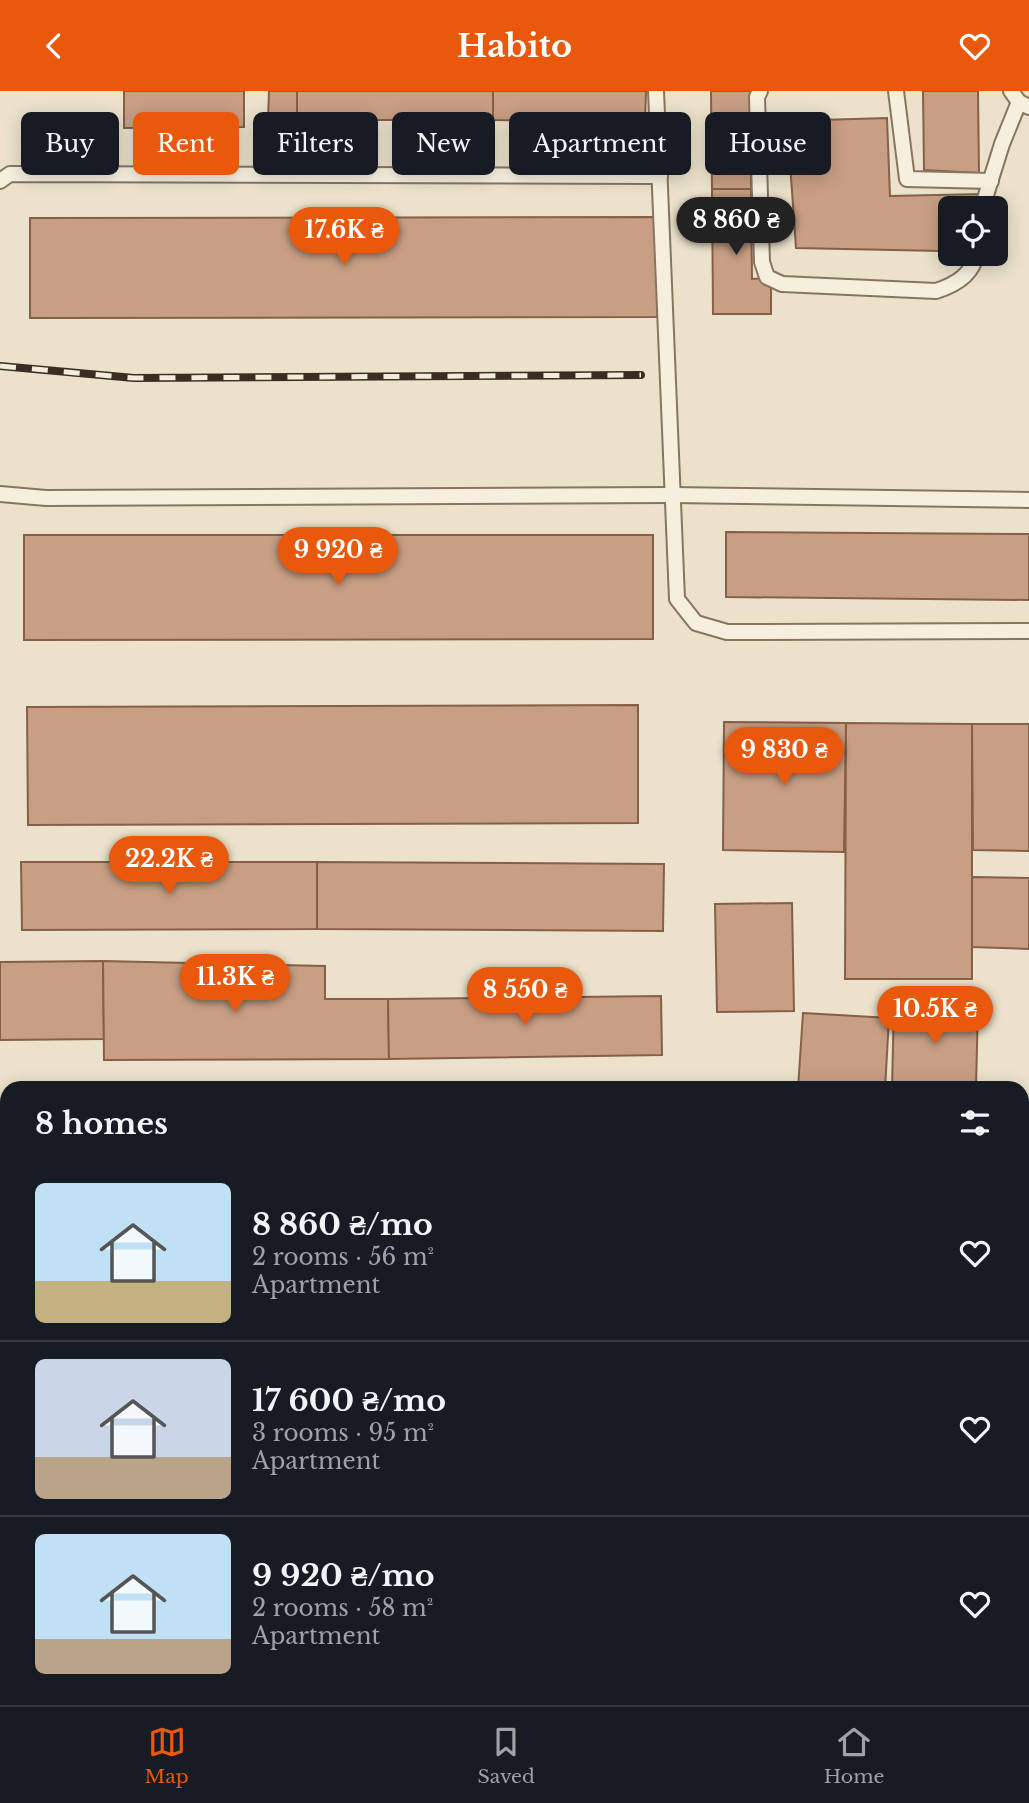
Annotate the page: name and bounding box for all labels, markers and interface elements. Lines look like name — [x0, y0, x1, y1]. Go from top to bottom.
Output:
text: Habito — [457, 26, 572, 66]
icon: back — [35, 27, 73, 65]
icon: heart — [956, 27, 994, 65]
chip: Buy — [21, 112, 119, 175]
chip: Rent — [133, 112, 239, 175]
chip: Filters — [253, 112, 378, 175]
chip: New — [392, 112, 495, 175]
chip: Apartment — [509, 112, 691, 175]
chip: House — [705, 112, 831, 175]
map controls — [938, 196, 1008, 266]
button: locate — [938, 196, 1008, 266]
pin: 8 860 ₴ — [671, 197, 801, 257]
text: 8 860 ₴ — [692, 206, 780, 234]
pin: 17.6K ₴ — [279, 207, 409, 267]
text: 17.6K ₴ — [304, 216, 384, 244]
pin: 9 920 ₴ — [273, 527, 403, 587]
text: 9 920 ₴ — [294, 536, 382, 564]
pin: 9 830 ₴ — [719, 727, 849, 787]
text: 9 830 ₴ — [740, 736, 828, 764]
pin: 22.2K ₴ — [104, 837, 234, 896]
text: 22.2K ₴ — [125, 845, 213, 873]
pin: 11.3K ₴ — [170, 955, 300, 1014]
text: 11.3K ₴ — [196, 963, 274, 991]
pin: 8 550 ₴ — [460, 967, 590, 1027]
text: 8 550 ₴ — [483, 976, 567, 1004]
pin: 10.5K ₴ — [870, 986, 1000, 1046]
text: 10.5K ₴ — [893, 995, 977, 1023]
icon: filters — [956, 1104, 994, 1142]
text: 8 homes — [35, 1105, 168, 1142]
text: 8 860 ₴/mo — [252, 1206, 433, 1243]
icon: home — [91, 1211, 175, 1295]
icon: heart — [956, 1234, 994, 1272]
text: 2 rooms · 56 m² — [252, 1243, 434, 1271]
text: Apartment — [252, 1271, 380, 1299]
text: 17 600 ₴/mo — [252, 1382, 446, 1419]
icon: home — [91, 1387, 175, 1471]
icon: heart — [956, 1410, 994, 1448]
text: 3 rooms · 95 m² — [252, 1419, 434, 1447]
text: Apartment — [252, 1447, 380, 1475]
text: 9 920 ₴/mo — [252, 1557, 435, 1594]
icon: home — [91, 1562, 175, 1646]
icon: heart — [956, 1585, 994, 1623]
text: 2 rooms · 58 m² — [252, 1594, 433, 1622]
text: Apartment — [252, 1622, 380, 1650]
tab: Map — [144, 1723, 189, 1788]
tab: Saved — [478, 1723, 535, 1788]
tab: Home — [824, 1723, 885, 1788]

